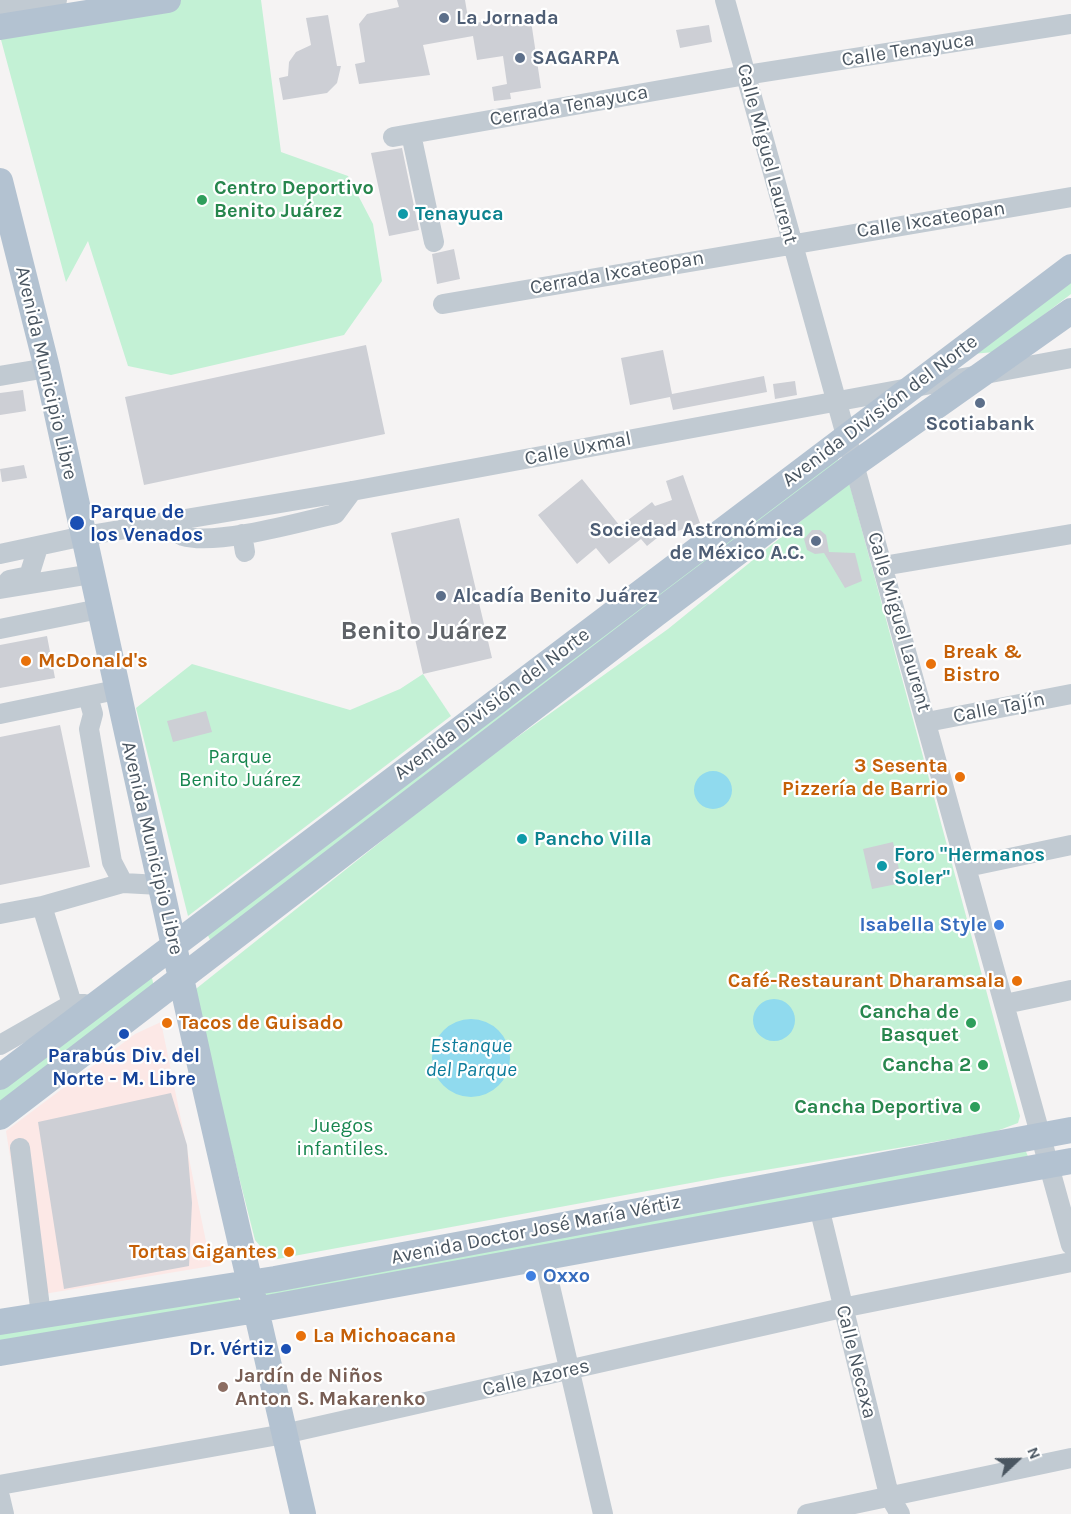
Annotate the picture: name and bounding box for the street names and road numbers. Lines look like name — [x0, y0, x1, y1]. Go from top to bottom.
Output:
street label: Calle Tenayuca — [840, 28, 976, 72]
street label: Calle Miguel Laurent — [731, 61, 803, 247]
street label: Cerrada Tenayuca — [488, 80, 650, 132]
street label: Calle Ixcateopan — [855, 196, 1007, 244]
street label: Cerrada Ixcateopan — [528, 246, 706, 300]
street label: Avenida Municipio Libre — [10, 264, 82, 482]
street label: Avenida División del Norte — [778, 330, 982, 492]
street label: Calle Uxmal — [523, 427, 633, 471]
street label: Calle Miguel Laurent — [862, 529, 936, 715]
street label: Avenida División del Norte — [390, 623, 594, 785]
street label: Calle Tajín — [951, 687, 1047, 729]
street label: Avenida Municipio Libre — [116, 739, 188, 957]
street label: Avenida Doctor José María Vértiz — [389, 1190, 683, 1270]
street label: Calle Necaxa — [830, 1303, 882, 1421]
street label: Calle Azores — [480, 1354, 592, 1402]

